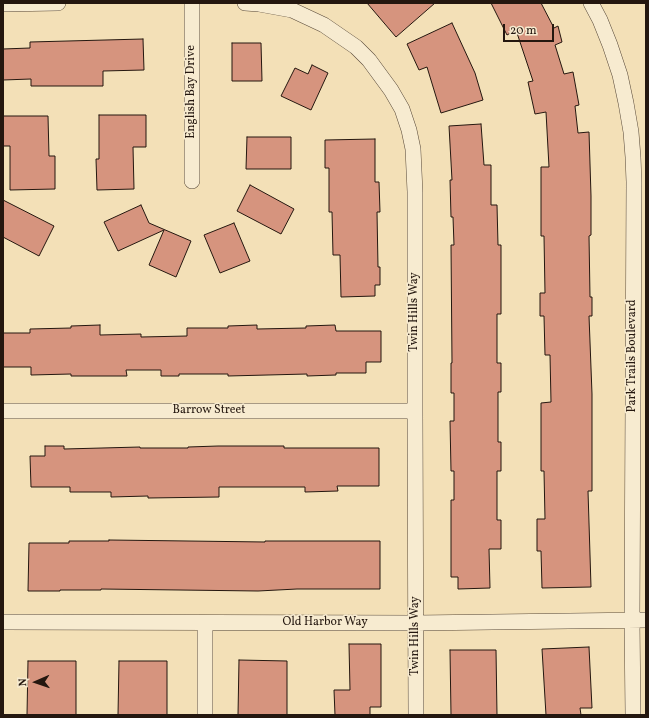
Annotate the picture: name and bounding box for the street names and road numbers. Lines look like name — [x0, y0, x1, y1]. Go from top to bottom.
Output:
street label: English Bay Drive — [185, 45, 199, 139]
street label: Twin Hills Way — [408, 272, 422, 352]
street label: Park Trails Boulevard — [626, 299, 640, 413]
street label: Barrow Street — [173, 404, 245, 418]
street label: Twin Hills Way — [409, 596, 423, 676]
street label: Old Harbor Way — [282, 616, 368, 630]

